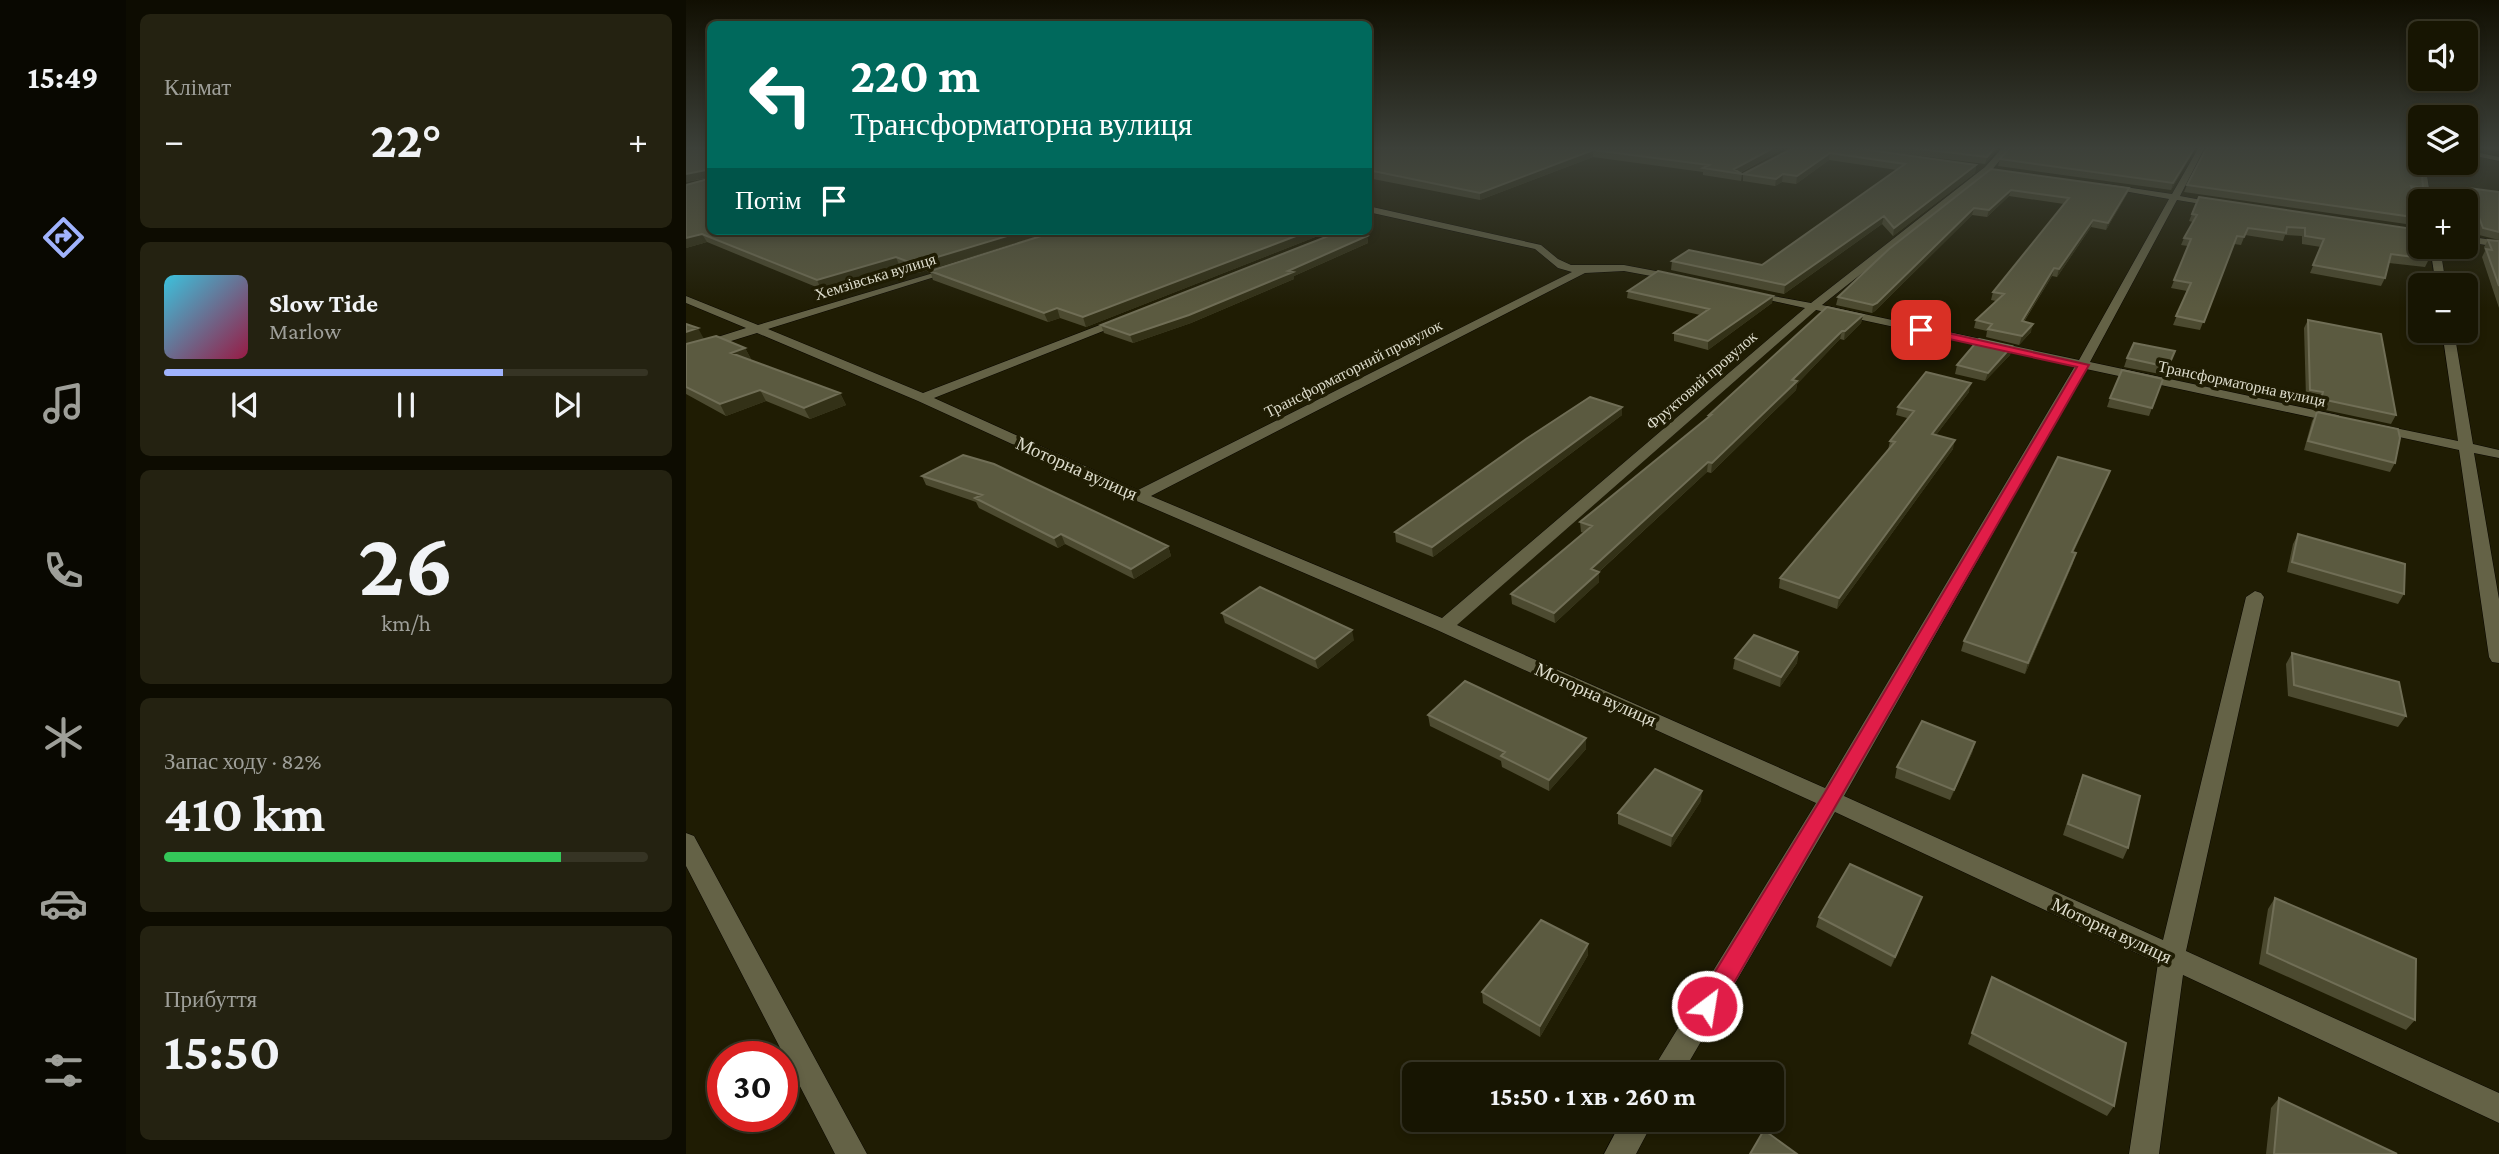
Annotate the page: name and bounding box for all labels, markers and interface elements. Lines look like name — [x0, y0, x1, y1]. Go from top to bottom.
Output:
map controls — [2408, 21, 2478, 343]
button: sound — [2408, 21, 2478, 91]
text: 220 m — [850, 48, 980, 103]
icon: left — [735, 49, 826, 140]
text: 15:49 — [27, 59, 99, 95]
text: Клімат — [164, 74, 231, 100]
button: layers — [2408, 105, 2478, 175]
text: Трансформаторна вулиця — [850, 106, 1192, 142]
text: 22° — [370, 110, 442, 168]
text: − — [164, 119, 184, 161]
text: + — [628, 119, 648, 161]
icon: arrive — [815, 182, 853, 220]
text: Потім — [735, 186, 801, 215]
button: + — [2408, 189, 2478, 259]
icon: directions — [39, 213, 88, 262]
street label: Хемзівська вулиця — [813, 250, 939, 304]
button: − — [2408, 273, 2478, 343]
text: Slow Tide — [269, 289, 378, 318]
pin — [1891, 300, 1951, 360]
icon: arrive — [1902, 311, 1940, 349]
street label: Трансформаторний провулок — [1262, 316, 1446, 422]
text: Marlow — [269, 318, 341, 344]
street label: Фруктовий провулок — [1643, 328, 1761, 434]
street label: Трансформаторна вулиця — [2156, 357, 2328, 411]
icon: music — [39, 379, 88, 428]
icon: previous — [226, 386, 264, 424]
icon: pause — [387, 386, 425, 424]
icon: next — [548, 386, 586, 424]
street label: Моторна вулиця — [1013, 432, 1141, 505]
text: 26 — [358, 513, 454, 615]
icon: phone — [39, 546, 88, 595]
text: km/h — [381, 610, 431, 636]
street label: Моторна вулиця — [1532, 658, 1660, 731]
icon: climate — [39, 713, 88, 762]
text: Запас ходу · 82% — [164, 748, 322, 774]
text: 410 km — [164, 784, 325, 842]
icon: car — [39, 879, 88, 928]
street label: Моторна вулиця — [2048, 893, 2176, 968]
position arrow — [1670, 969, 1744, 1043]
text: Прибуття — [164, 986, 257, 1012]
text: 15:50 — [164, 1022, 281, 1080]
speed limit sign: 30 — [707, 1041, 798, 1132]
icon: filters — [39, 1046, 88, 1095]
text: 15:50 · 1 хв · 260 m — [1490, 1082, 1696, 1111]

